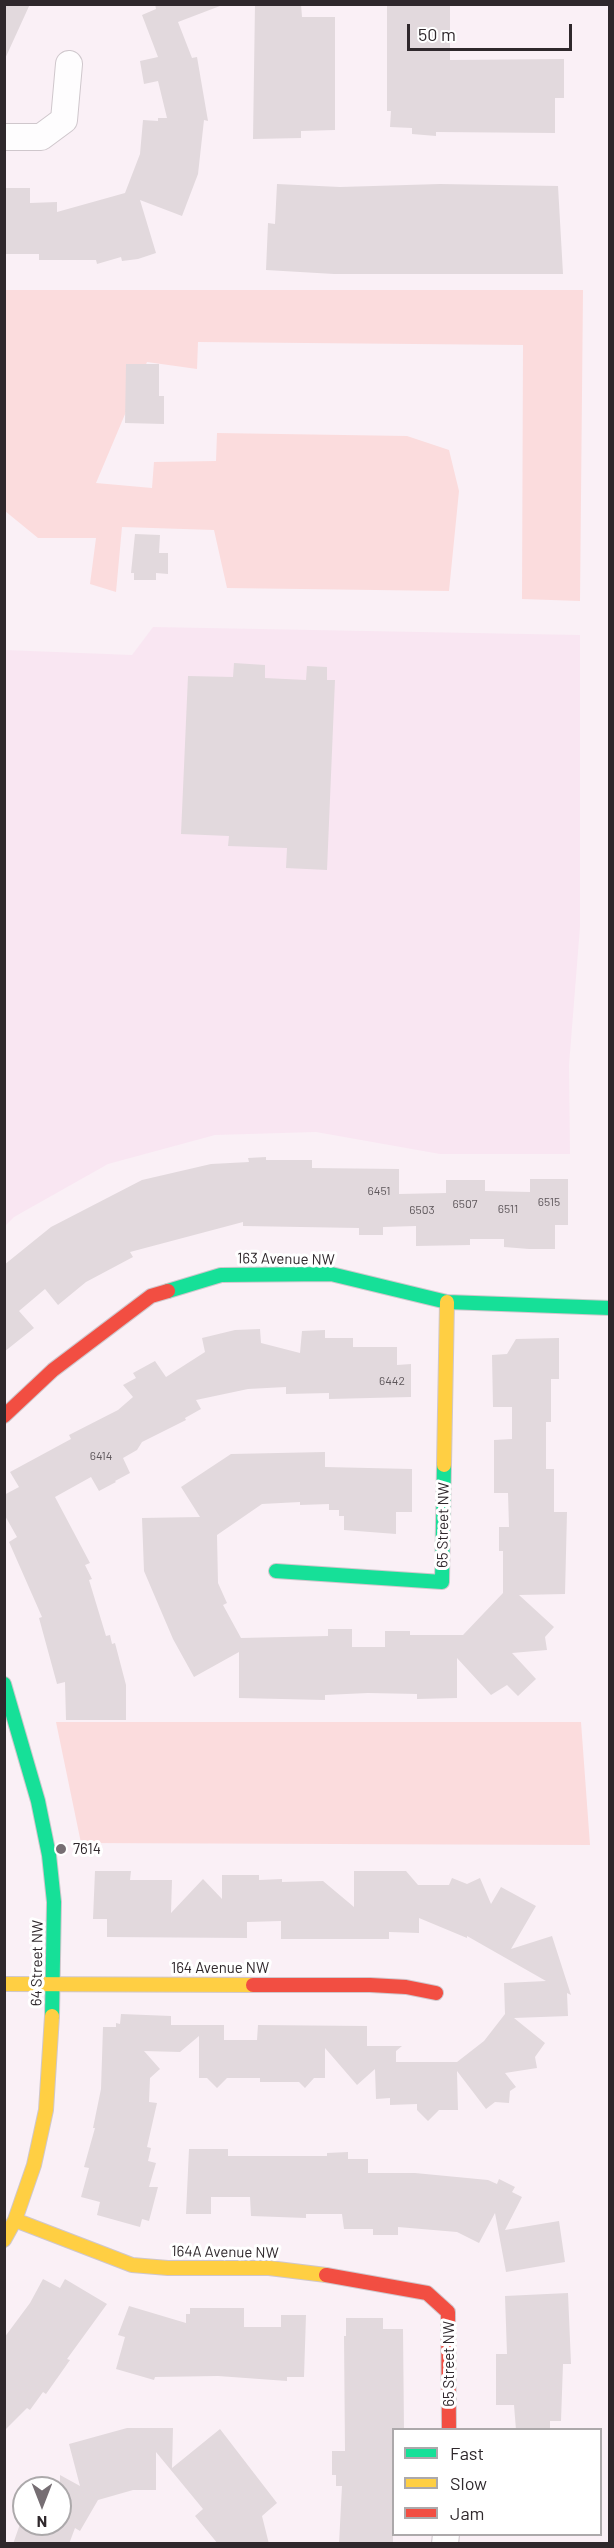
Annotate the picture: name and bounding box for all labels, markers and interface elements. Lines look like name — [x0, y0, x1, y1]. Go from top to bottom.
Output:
scale bar — [410, 12, 575, 50]
text: 50 m — [418, 23, 456, 45]
house number: 6451 — [368, 1184, 390, 1198]
house number: 6515 — [538, 1195, 560, 1209]
house number: 6507 — [453, 1197, 477, 1211]
house number: 6511 — [498, 1202, 518, 1216]
house number: 6503 — [409, 1203, 435, 1217]
street label: 163 Avenue NW — [237, 1249, 335, 1269]
house number: 6442 — [379, 1374, 405, 1388]
house number: 6414 — [90, 1449, 112, 1463]
street label: 65 Street NW — [433, 1482, 453, 1568]
place label: 7614 — [73, 1840, 101, 1858]
marker: 7614 — [54, 1842, 68, 1856]
street label: 64 Street NW — [27, 1920, 47, 2006]
street label: 164 Avenue NW — [171, 1959, 269, 1977]
street label: 164A Avenue NW — [171, 2242, 279, 2262]
street label: 65 Street NW — [440, 2321, 458, 2407]
legend — [392, 2428, 602, 2536]
text: Fast — [450, 2442, 484, 2464]
text: Slow — [450, 2472, 487, 2494]
north arrow — [12, 2476, 72, 2536]
text: Jam — [450, 2502, 484, 2524]
text: N — [37, 2513, 47, 2532]

